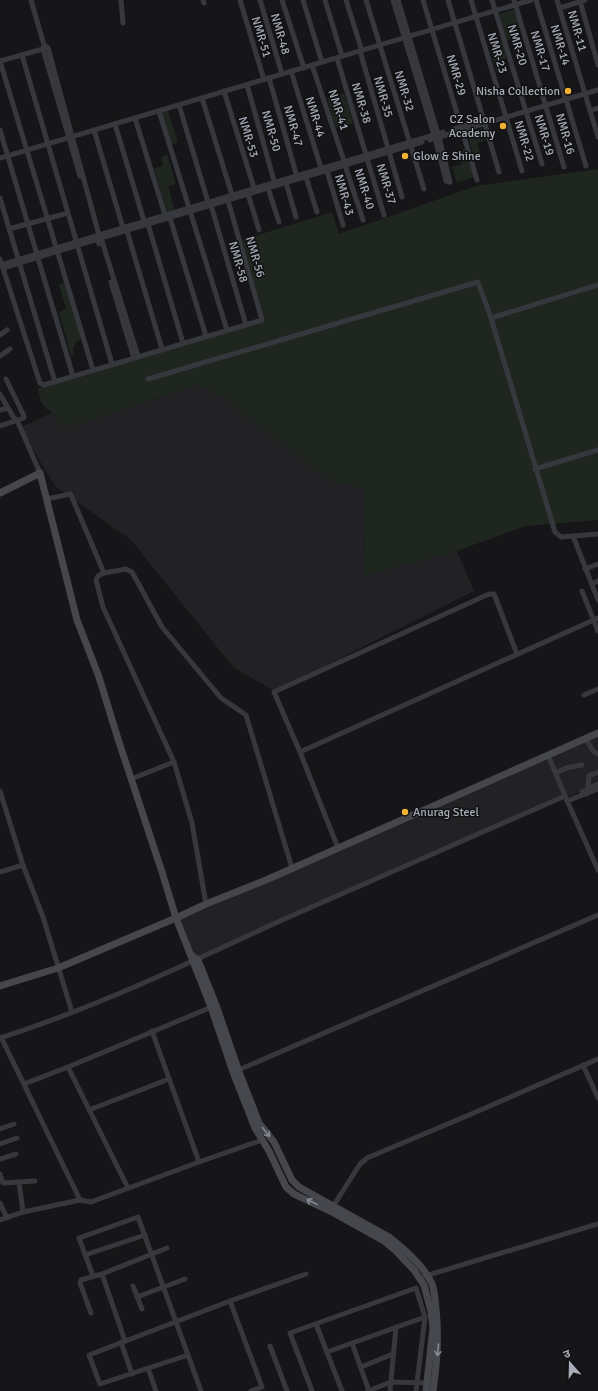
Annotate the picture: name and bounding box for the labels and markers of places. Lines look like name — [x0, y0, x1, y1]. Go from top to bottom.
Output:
place label: Nisha Collection — [476, 84, 560, 99]
marker: Nisha Collection — [563, 86, 573, 96]
place label: CZ Salon Academy — [449, 112, 495, 141]
marker: CZ Salon Academy — [498, 121, 508, 131]
place label: Glow & Shine — [413, 149, 481, 164]
marker: Glow & Shine — [400, 151, 410, 161]
place label: Anurag Steel — [413, 805, 480, 820]
marker: Anurag Steel — [400, 807, 410, 817]

